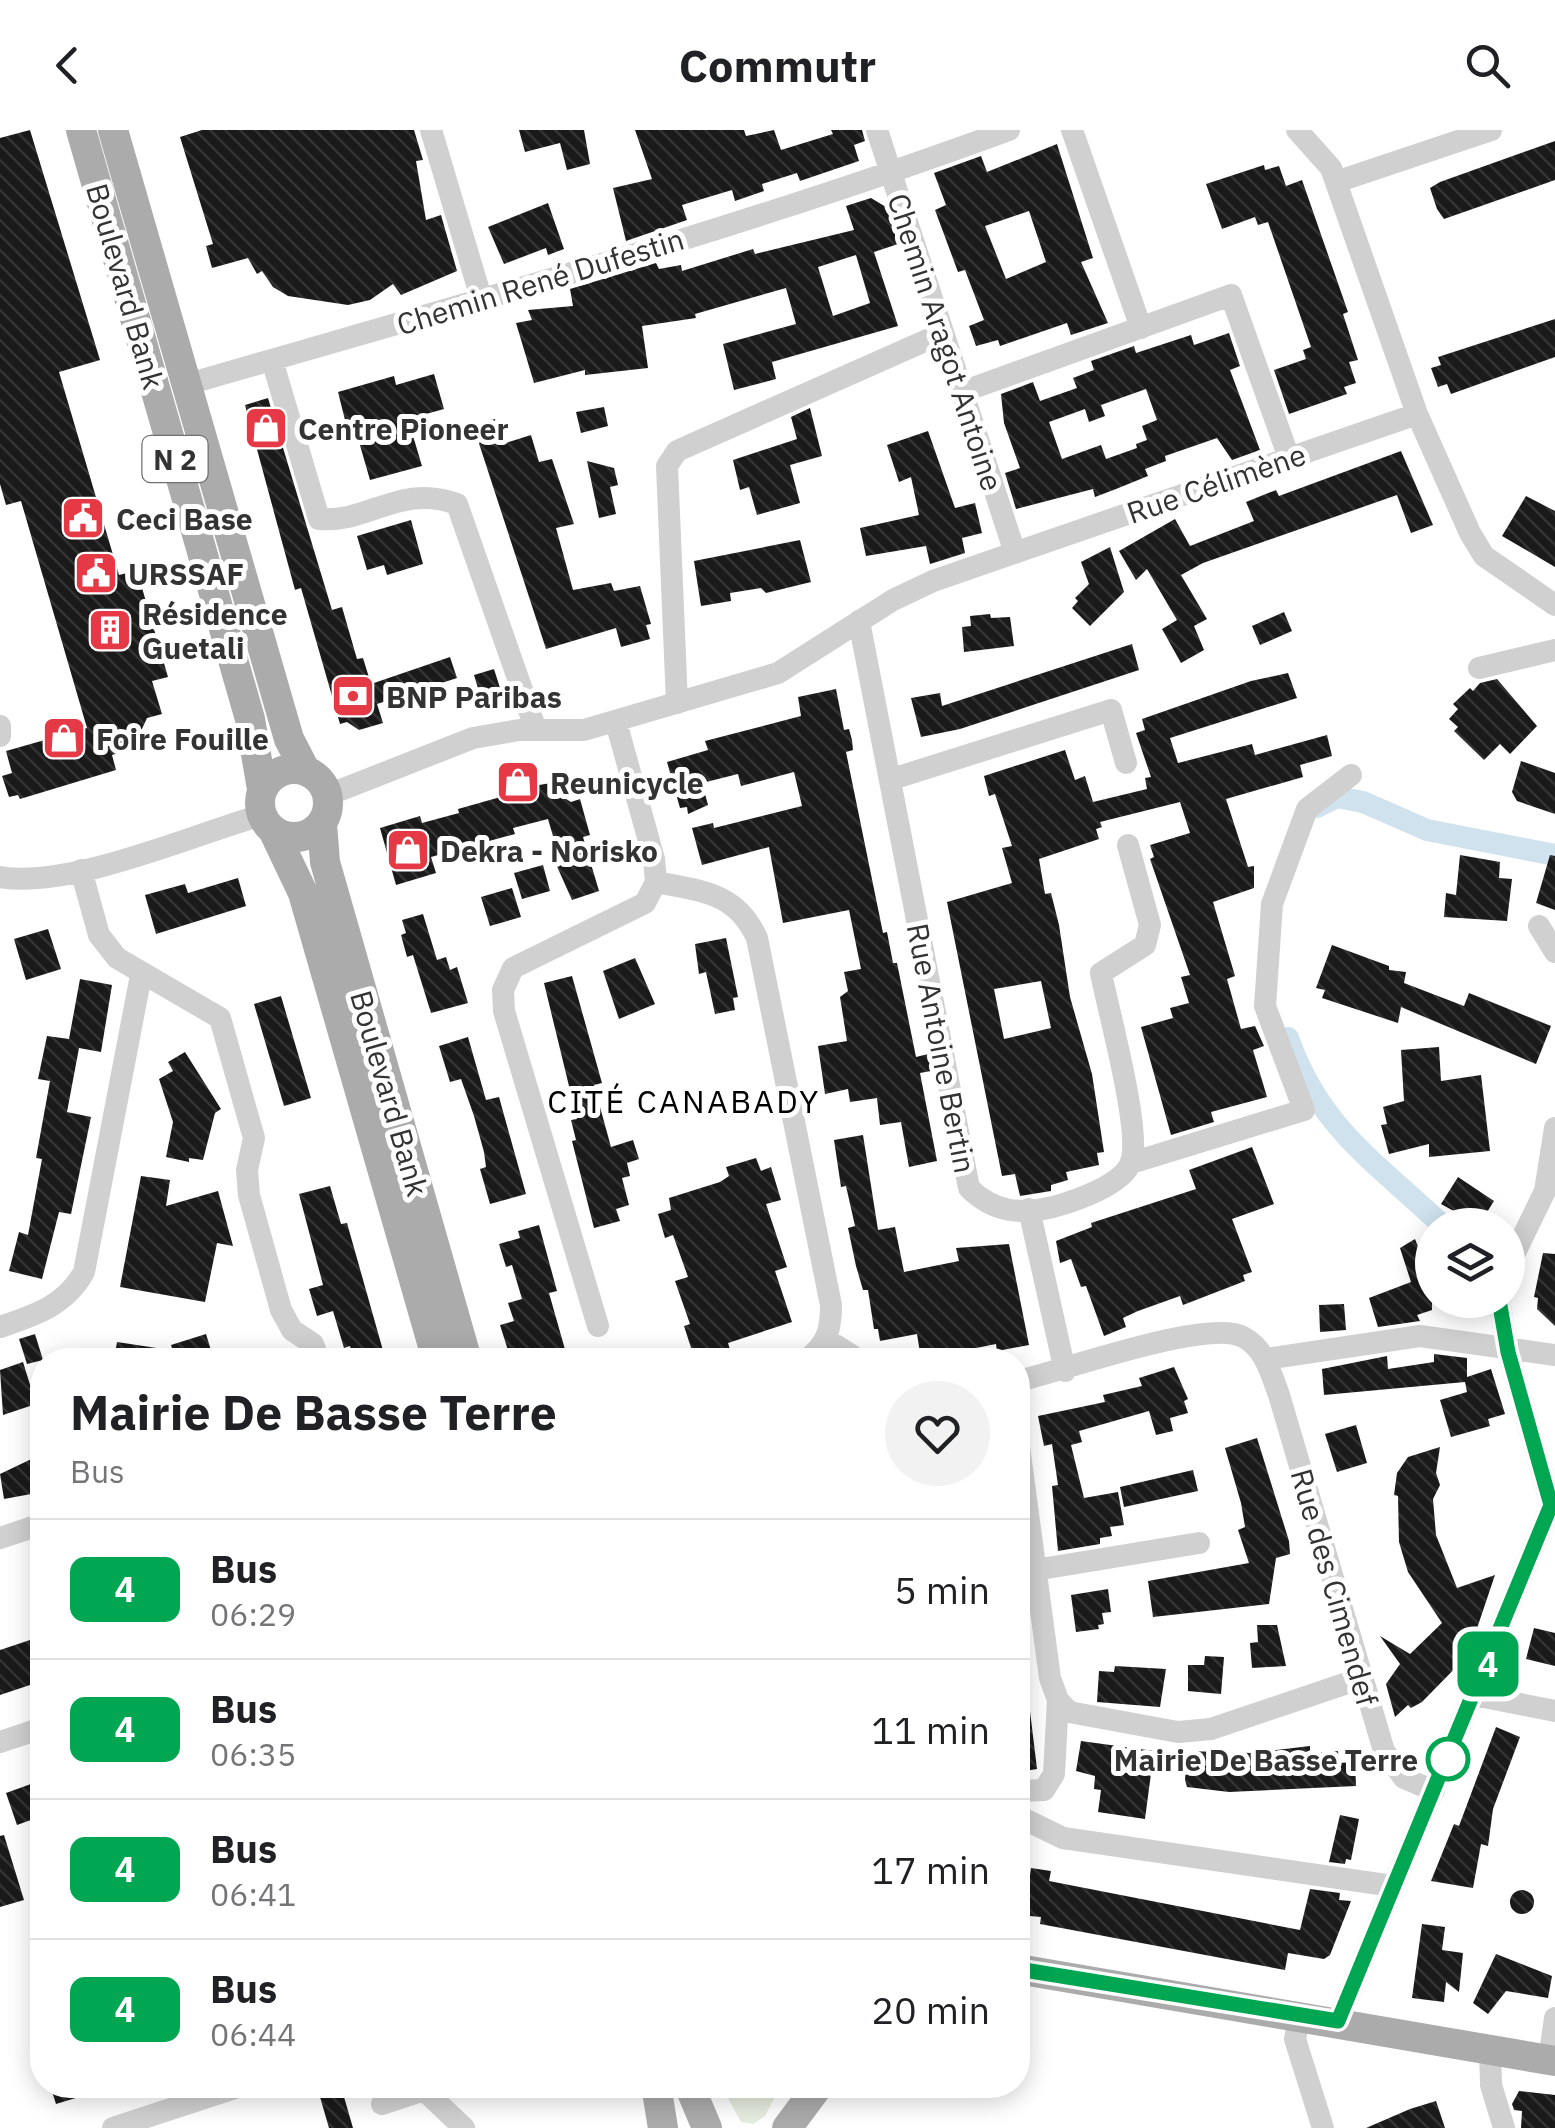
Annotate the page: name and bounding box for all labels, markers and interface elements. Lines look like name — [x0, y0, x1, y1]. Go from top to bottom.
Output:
text: Commutr — [679, 36, 876, 94]
icon: back — [40, 38, 95, 93]
icon: search — [1460, 38, 1515, 93]
street label: Boulevard Bank — [78, 179, 174, 393]
street label: Chemin Aragot Antoine — [879, 188, 1013, 496]
street label: Chemin René Dufestin — [392, 219, 688, 343]
shop icon: Centre Pioneer — [243, 405, 289, 451]
place label: Centre Pioneer — [298, 409, 509, 448]
street label: Rue Célimène — [1121, 434, 1311, 532]
road number: N 2 — [142, 436, 208, 482]
public building icon: Ceci Base — [60, 495, 106, 541]
place label: Ceci Base — [116, 499, 253, 538]
public building icon: URSSAF — [73, 550, 119, 596]
place label: URSSAF — [128, 554, 244, 593]
place label: Résidence Guetali — [142, 594, 288, 667]
building icon: Résidence Guetali — [87, 607, 133, 653]
bank icon: BNP Paribas — [330, 673, 376, 719]
place label: BNP Paribas — [386, 677, 562, 716]
shop icon: Foire Fouille — [41, 715, 87, 761]
place label: Foire Fouille — [96, 719, 269, 758]
shop icon: Reunicycle — [495, 759, 541, 805]
place label: Reunicycle — [550, 763, 704, 802]
shop icon: Dekra - Norisko — [385, 827, 431, 873]
place label: Dekra - Norisko — [440, 831, 658, 870]
street label: Rue Antoine Bertin — [899, 920, 985, 1176]
street label: Boulevard Bank — [342, 986, 438, 1200]
district label: CITÉ CANABADY — [547, 1080, 821, 1122]
map controls — [1415, 1208, 1525, 1318]
button: layers — [1415, 1208, 1525, 1318]
text: Mairie De Basse Terre — [70, 1381, 557, 1443]
button: heart — [885, 1381, 990, 1486]
text: Bus — [70, 1450, 125, 1492]
street label: Rue des Cimendef — [1283, 1464, 1388, 1710]
text: Bus — [210, 1544, 277, 1593]
text: 5 min — [894, 1565, 990, 1614]
text: 4 — [114, 1566, 136, 1612]
text: 06:29 — [210, 1593, 296, 1635]
line badge: 4 — [1456, 1632, 1520, 1696]
text: 4 — [1477, 1641, 1499, 1687]
text: Bus — [210, 1684, 277, 1733]
text: 11 min — [871, 1705, 990, 1754]
text: 4 — [114, 1706, 136, 1752]
text: 06:35 — [210, 1733, 296, 1775]
marker: Mairie De Basse Terre — [1427, 1738, 1469, 1780]
place label: Mairie De Basse Terre — [1114, 1740, 1418, 1779]
text: Bus — [210, 1824, 277, 1873]
text: 17 min — [871, 1845, 990, 1894]
text: 4 — [114, 1846, 136, 1892]
text: 06:41 — [210, 1873, 296, 1915]
text: Bus — [210, 1964, 277, 2013]
text: 20 min — [871, 1985, 990, 2034]
text: 4 — [114, 1986, 136, 2032]
text: 06:44 — [210, 2013, 296, 2055]

